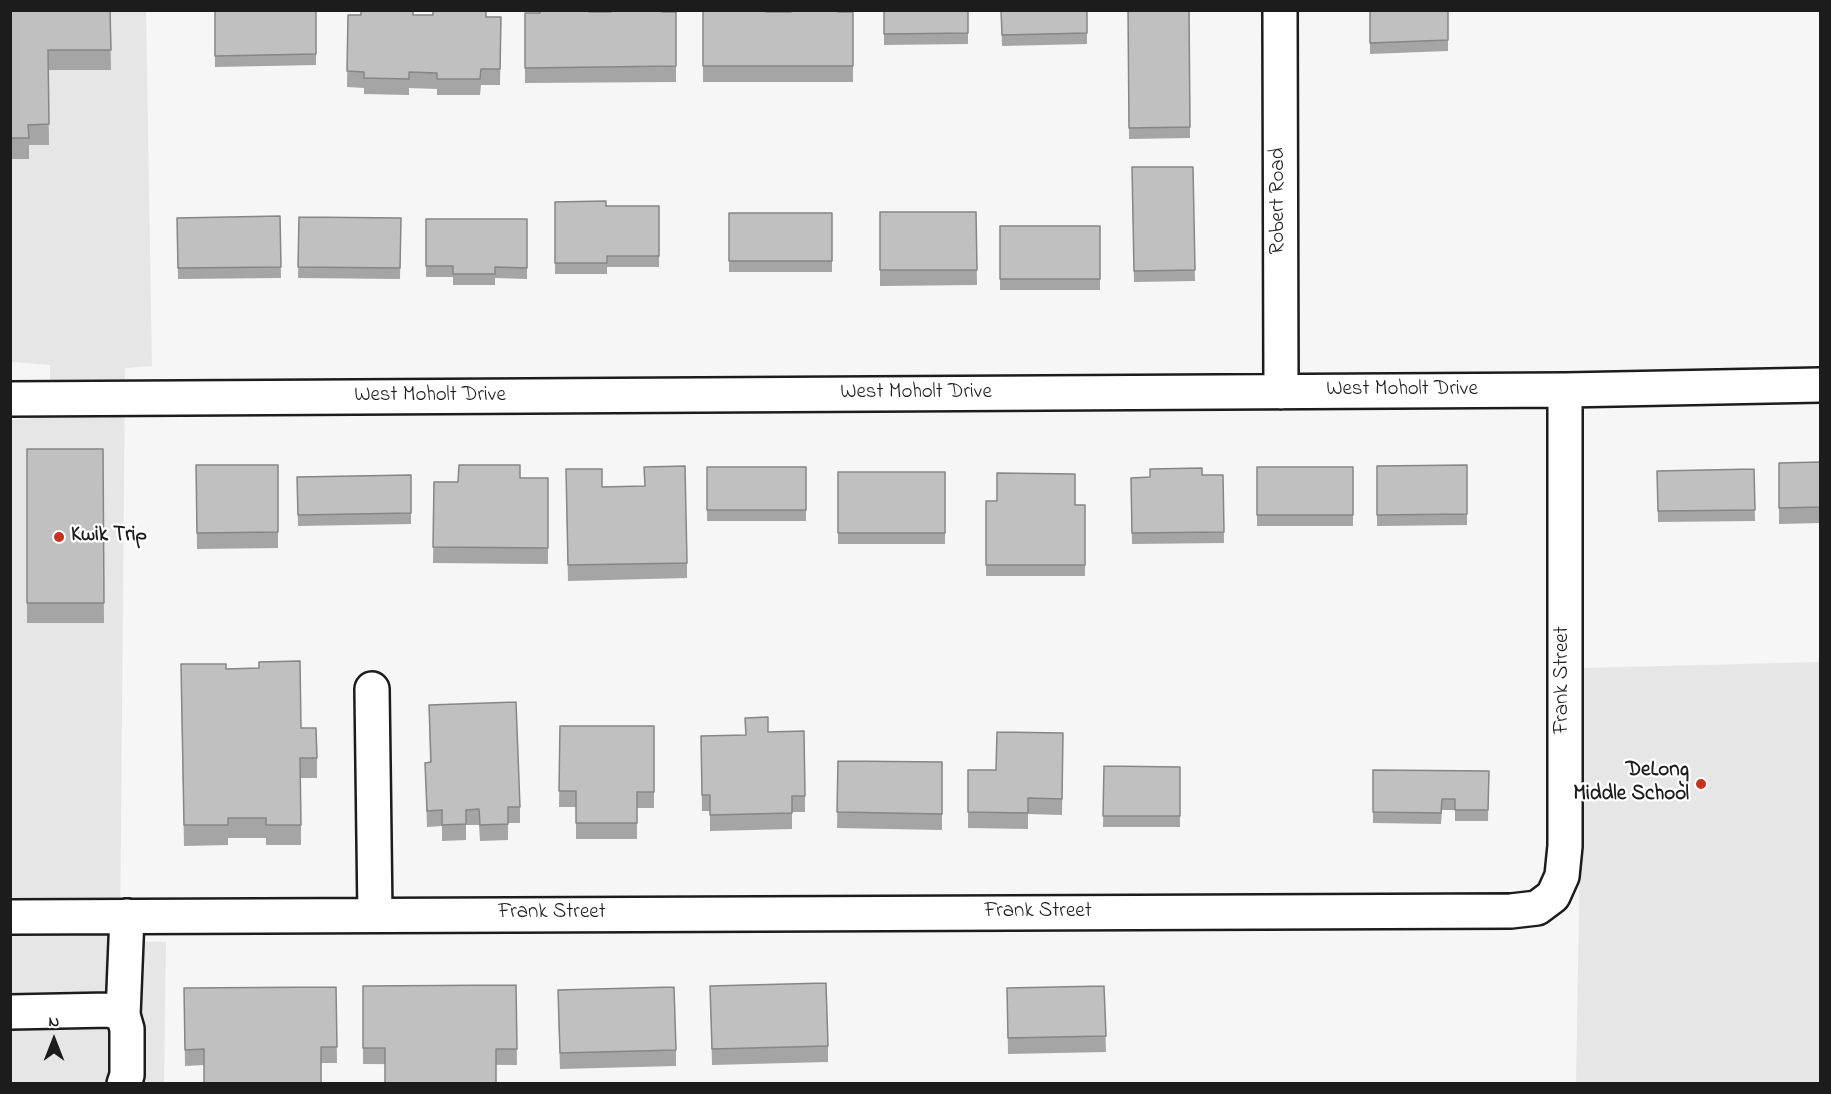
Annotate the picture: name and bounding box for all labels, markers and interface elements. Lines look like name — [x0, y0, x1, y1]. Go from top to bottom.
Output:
street label: Robert Road — [1267, 148, 1293, 254]
street label: West Moholt Drive — [1326, 378, 1478, 404]
street label: West Moholt Drive — [840, 381, 992, 407]
street label: West Moholt Drive — [354, 384, 506, 410]
place label: Kwik Trip — [71, 524, 147, 550]
marker: Kwik Trip — [52, 530, 66, 544]
street label: Frank Street — [1551, 626, 1577, 734]
place label: DeLong Middle School — [1573, 759, 1689, 809]
marker: DeLong Middle School — [1694, 777, 1708, 791]
street label: Frank Street — [984, 900, 1092, 926]
street label: Frank Street — [498, 901, 606, 927]
north arrow — [24, 1010, 84, 1070]
text: N — [49, 1010, 59, 1034]

